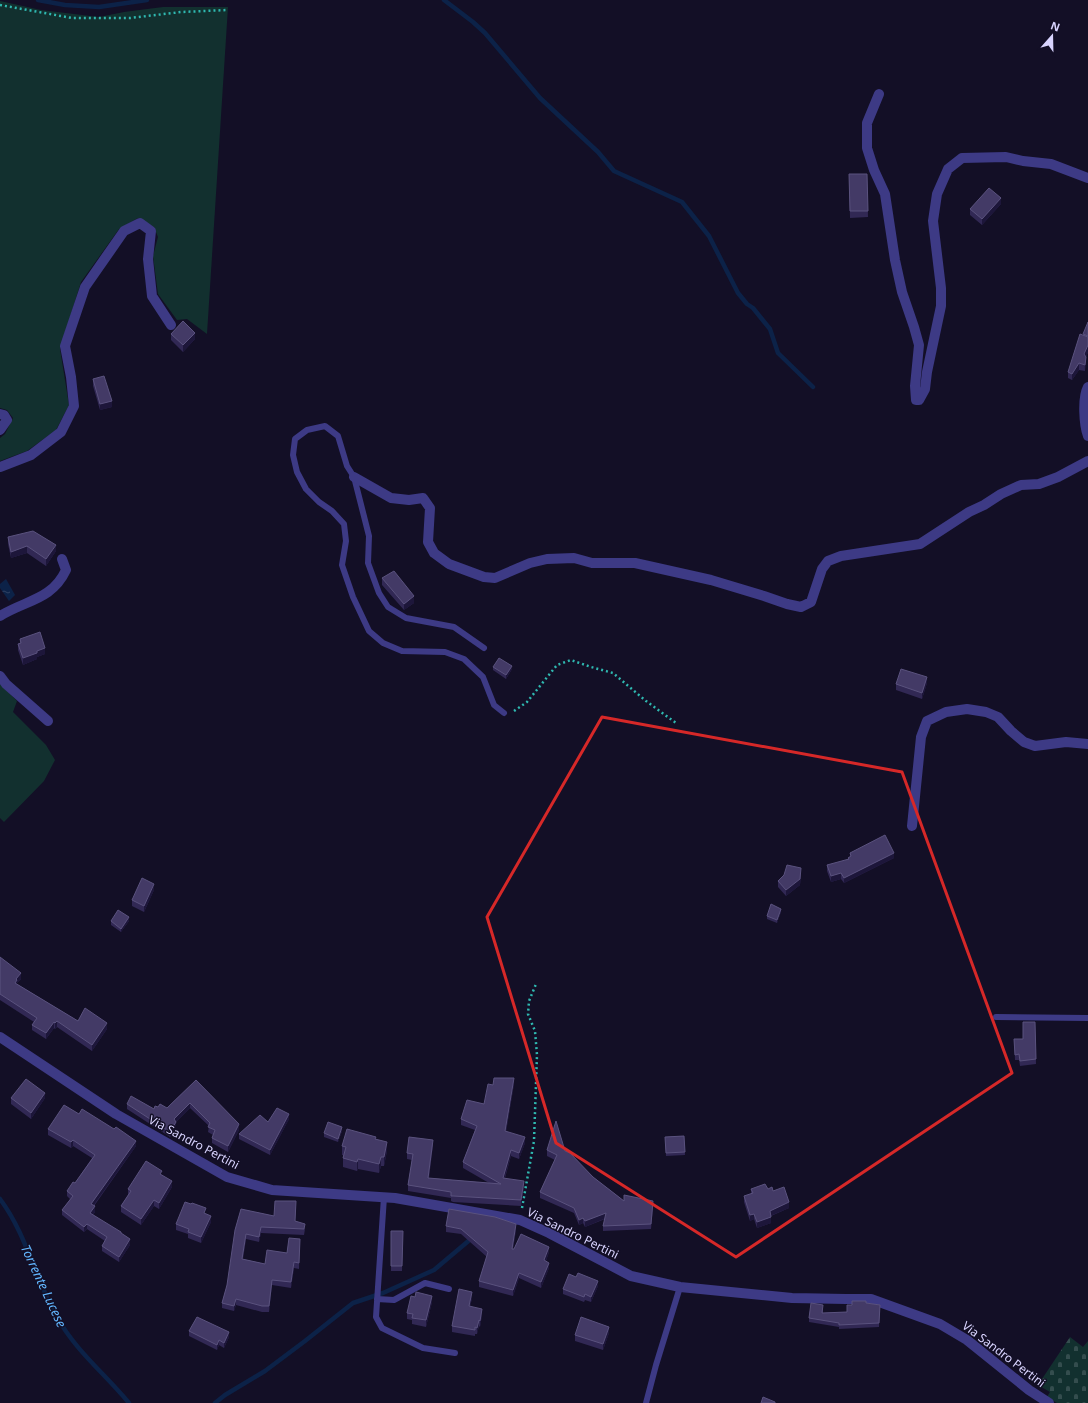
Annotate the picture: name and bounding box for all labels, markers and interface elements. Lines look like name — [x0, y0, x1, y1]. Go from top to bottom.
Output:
north arrow — [1032, 16, 1072, 56]
text: N — [1049, 18, 1062, 35]
street label: Via Sandro Pertini — [146, 1111, 242, 1173]
street label: Via Sandro Pertini — [524, 1203, 622, 1263]
water label: Torrente Lucese — [17, 1242, 71, 1331]
street label: Via Sandro Pertini — [959, 1317, 1049, 1391]

